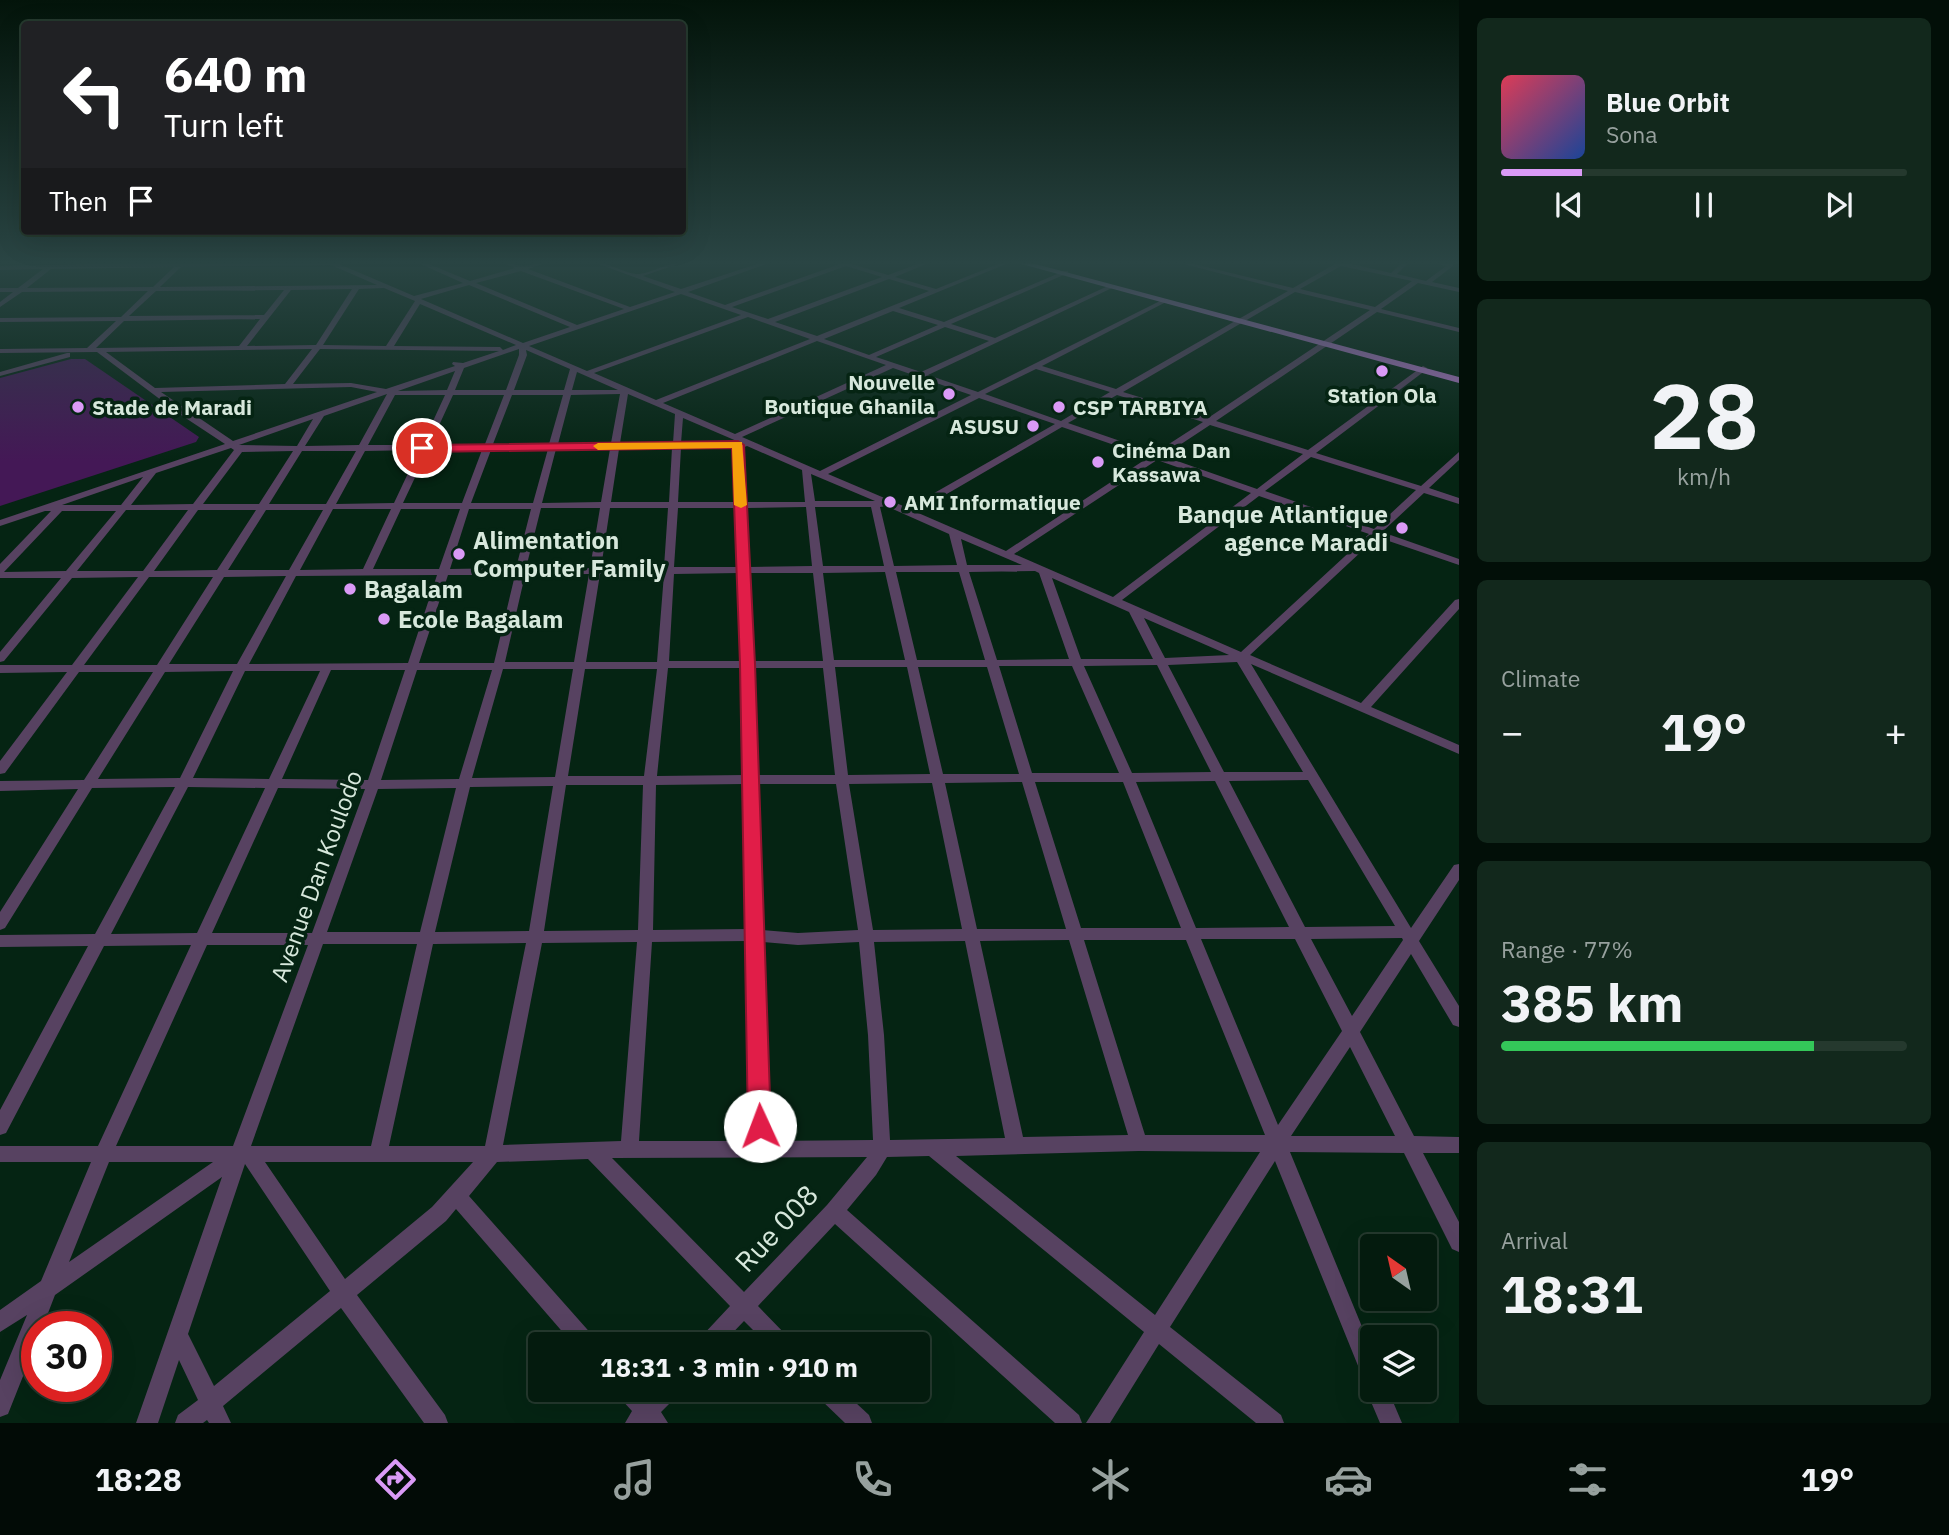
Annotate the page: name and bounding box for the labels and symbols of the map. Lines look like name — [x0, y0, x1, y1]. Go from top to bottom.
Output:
marker: Station Ola — [1374, 363, 1390, 379]
place label: Nouvelle Boutique Ghanila — [764, 368, 935, 420]
place label: Station Ola — [1327, 381, 1437, 409]
marker: Nouvelle Boutique Ghanila — [941, 386, 957, 402]
place label: Stade de Maradi — [92, 393, 252, 421]
place label: CSP TARBIYA — [1073, 393, 1208, 421]
marker: Stade de Maradi — [70, 399, 86, 415]
marker: CSP TARBIYA — [1051, 399, 1067, 415]
place label: ASUSU — [949, 412, 1019, 440]
pin — [392, 418, 452, 478]
marker: ASUSU — [1025, 418, 1041, 434]
place label: Cinéma Dan Kassawa — [1112, 436, 1231, 488]
marker: Cinéma Dan Kassawa — [1090, 454, 1106, 470]
place label: AMI Informatique — [904, 488, 1081, 516]
marker: AMI Informatique — [882, 494, 898, 510]
place label: Banque Atlantique agence Maradi — [1177, 498, 1388, 558]
marker: Banque Atlantique agence Maradi — [1394, 520, 1410, 536]
place label: Alimentation Computer Family — [473, 524, 666, 584]
marker: Alimentation Computer Family — [451, 546, 467, 562]
place label: Bagalam — [364, 573, 463, 605]
marker: Bagalam — [342, 581, 358, 597]
place label: Ecole Bagalam — [398, 603, 563, 635]
marker: Ecole Bagalam — [376, 611, 392, 627]
street label: Avenue Dan Koulodo — [263, 766, 369, 986]
position arrow — [723, 1089, 797, 1163]
street label: Rue 008 — [726, 1177, 826, 1279]
north arrow — [1360, 1234, 1437, 1311]
speed limit sign: 30 — [21, 1311, 112, 1402]

